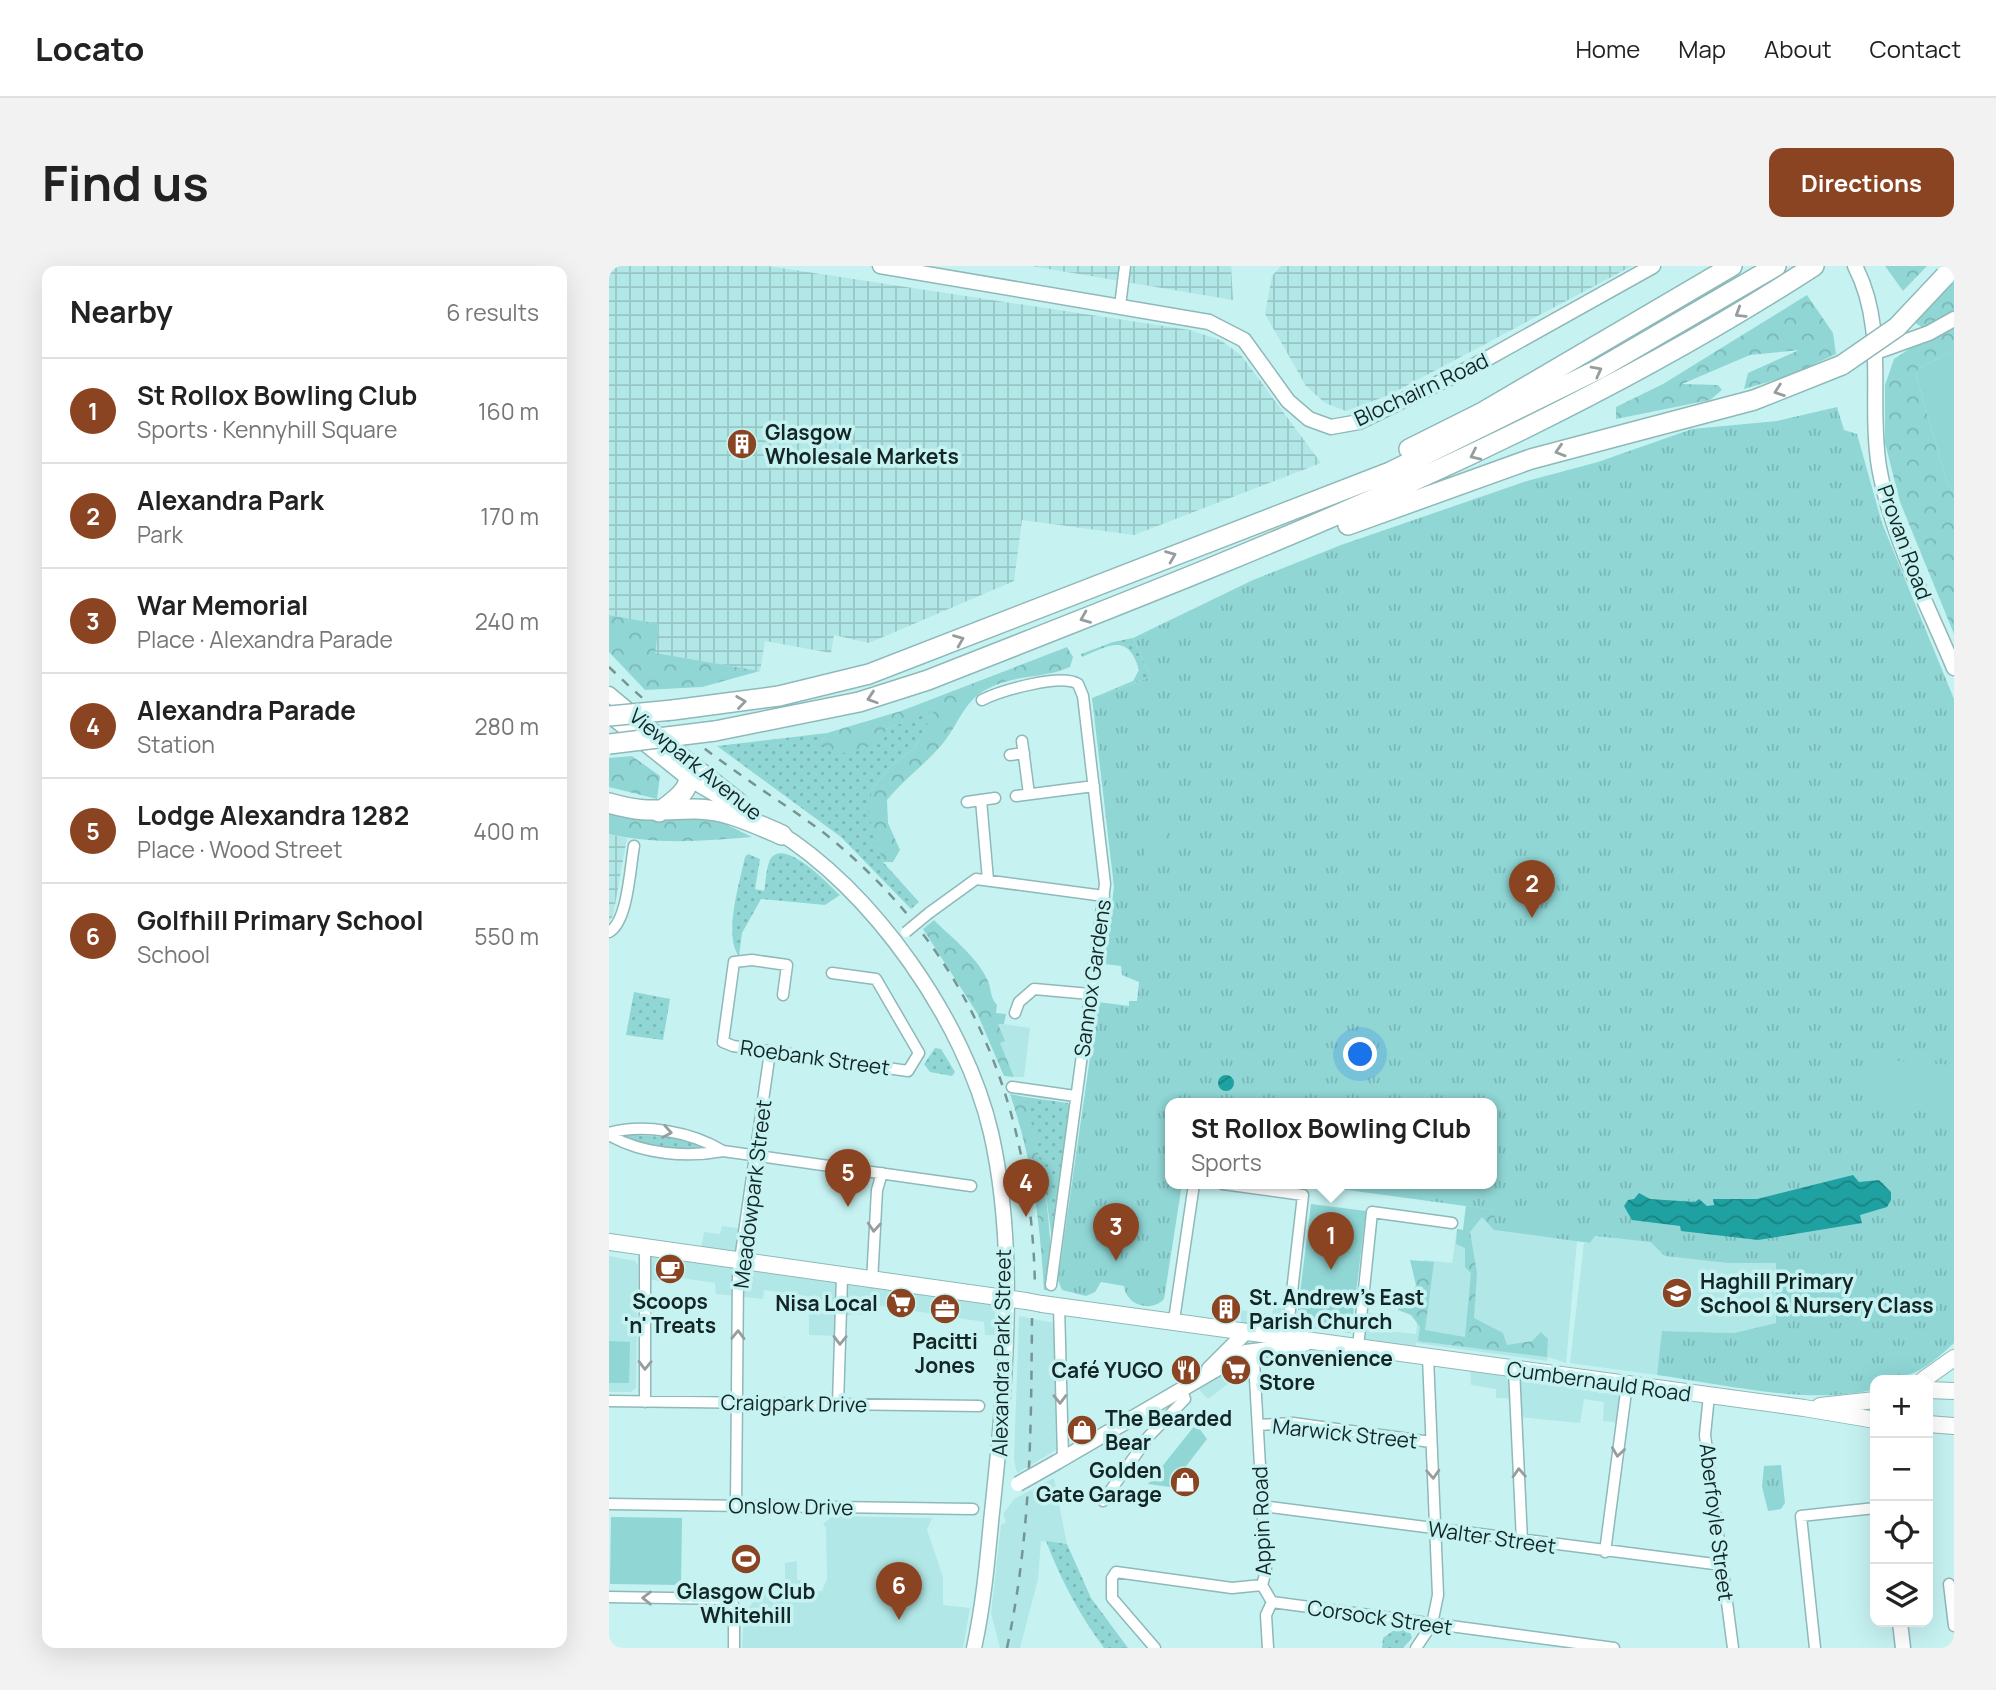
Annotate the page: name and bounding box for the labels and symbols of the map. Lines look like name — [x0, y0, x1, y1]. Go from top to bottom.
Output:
one-way arrow — [1734, 304, 1747, 317]
street label: Blochairn Road — [1349, 346, 1493, 432]
one-way arrow — [1589, 365, 1602, 379]
one-way arrow — [1774, 383, 1786, 397]
place label: Glasgow Wholesale Markets — [765, 418, 959, 470]
building icon: Glasgow Wholesale Markets — [725, 427, 759, 461]
one-way arrow — [1554, 442, 1566, 457]
one-way arrow — [1470, 447, 1482, 461]
street label: Provan Road — [1871, 481, 1939, 603]
one-way arrow — [1164, 550, 1176, 564]
one-way arrow — [1079, 610, 1091, 624]
one-way arrow — [953, 634, 965, 648]
one-way arrow — [866, 690, 878, 704]
one-way arrow — [735, 694, 747, 709]
street label: Viewpark Avenue — [624, 702, 768, 826]
pin: 2 — [1509, 860, 1555, 918]
street label: Sannox Gardens — [1067, 897, 1117, 1059]
street label: Roebank Street — [738, 1033, 892, 1081]
your location — [1343, 1037, 1377, 1071]
street label: Meadowpark Street — [727, 1098, 777, 1290]
one-way arrow — [661, 1124, 673, 1139]
pin: 5 — [825, 1149, 871, 1207]
pin: 4 — [1003, 1159, 1049, 1217]
pin: 3 — [1093, 1203, 1139, 1261]
pin: 1 — [1308, 1212, 1354, 1270]
one-way arrow — [867, 1222, 882, 1233]
street label: Alexandra Park Street — [985, 1249, 1017, 1457]
cafe icon: Scoops 'n' Treats — [653, 1252, 687, 1286]
place label: Haghill Primary School & Nursery Class — [1700, 1267, 1934, 1319]
school or university icon: Haghill Primary School & Nursery Class — [1660, 1276, 1694, 1310]
place label: St. Andrew's East Parish Church — [1249, 1283, 1424, 1335]
supermarket icon: Nisa Local — [884, 1286, 918, 1320]
place label: Scoops 'n' Treats — [624, 1287, 716, 1339]
place label: Nisa Local — [775, 1289, 878, 1317]
office icon: Pacitti Jones — [928, 1292, 962, 1326]
building icon: St. Andrew's East Parish Church — [1209, 1292, 1243, 1326]
place label: Pacitti Jones — [912, 1327, 978, 1379]
one-way arrow — [731, 1329, 746, 1340]
one-way arrow — [832, 1335, 847, 1346]
place label: Convenience Store — [1259, 1344, 1393, 1396]
restaurant icon: Café YUGO — [1169, 1353, 1203, 1387]
supermarket icon: Convenience Store — [1219, 1353, 1253, 1387]
street label: Cumbernauld Road — [1505, 1354, 1693, 1408]
place label: Café YUGO — [1052, 1356, 1163, 1384]
one-way arrow — [637, 1360, 653, 1371]
street label: Craigpark Drive — [720, 1388, 868, 1418]
one-way arrow — [1052, 1394, 1068, 1404]
place label: The Bearded Bear — [1105, 1404, 1232, 1456]
street label: Marwick Street — [1271, 1411, 1419, 1455]
shop icon: The Bearded Bear — [1065, 1413, 1099, 1447]
street label: Aberfoyle Street — [1693, 1442, 1741, 1602]
one-way arrow — [1611, 1446, 1626, 1457]
place label: Golden Gate Garage — [1036, 1456, 1162, 1508]
shop icon: Golden Gate Garage — [1168, 1465, 1202, 1499]
street label: Appin Road — [1245, 1466, 1277, 1576]
one-way arrow — [1512, 1467, 1527, 1478]
one-way arrow — [1425, 1469, 1440, 1480]
street label: Onslow Drive — [728, 1491, 854, 1521]
street label: Walter Street — [1426, 1514, 1558, 1560]
sports icon: Glasgow Club Whitehill — [729, 1542, 763, 1576]
pin: 6 — [876, 1562, 922, 1620]
place label: Glasgow Club Whitehill — [677, 1577, 815, 1629]
one-way arrow — [641, 1590, 652, 1605]
street label: Corsock Street — [1306, 1593, 1454, 1641]

